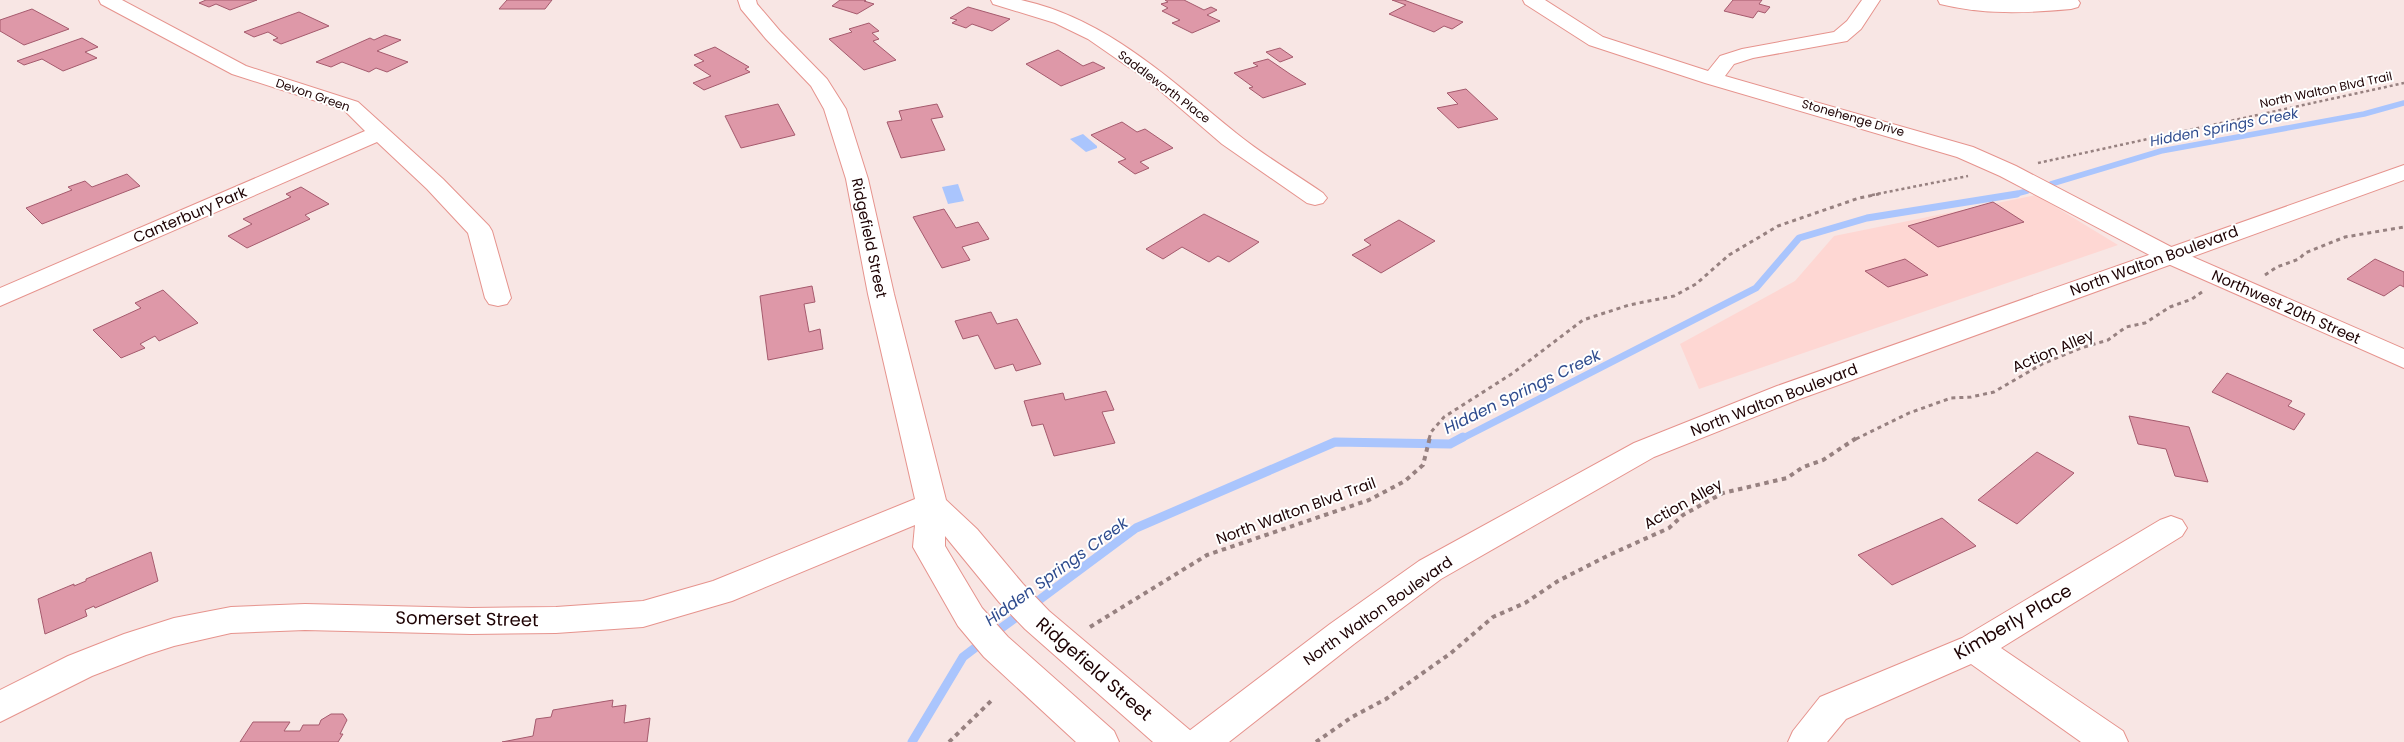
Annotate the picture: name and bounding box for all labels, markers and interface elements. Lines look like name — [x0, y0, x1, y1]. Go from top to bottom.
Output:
street label: Saddleworth Place — [1115, 46, 1214, 127]
street label: North Walton Blvd Trail — [2258, 67, 2394, 112]
street label: Devon Green — [274, 74, 353, 115]
street label: Stonehenge Drive — [1800, 95, 1906, 140]
water label: Hidden Springs Creek — [2148, 103, 2301, 151]
street label: Ridgefield Street — [847, 176, 892, 300]
street label: Canterbury Park — [130, 181, 250, 248]
street label: North Walton Boulevard — [2067, 220, 2241, 301]
street label: Northwest 20th Street — [2209, 264, 2364, 349]
street label: Action Alley — [2009, 324, 2097, 377]
water label: Hidden Springs Creek — [1440, 343, 1605, 440]
street label: North Walton Boulevard — [1687, 358, 1860, 441]
street label: North Walton Blvd Trail — [1213, 472, 1379, 549]
street label: Action Alley — [1640, 473, 1726, 534]
water label: Hidden Springs Creek — [980, 511, 1133, 631]
street label: North Walton Boulevard — [1299, 551, 1456, 670]
street label: Kimberly Place — [1949, 578, 2076, 665]
street label: Somerset Street — [395, 605, 539, 632]
street label: Ridgefield Street — [1031, 611, 1158, 726]

